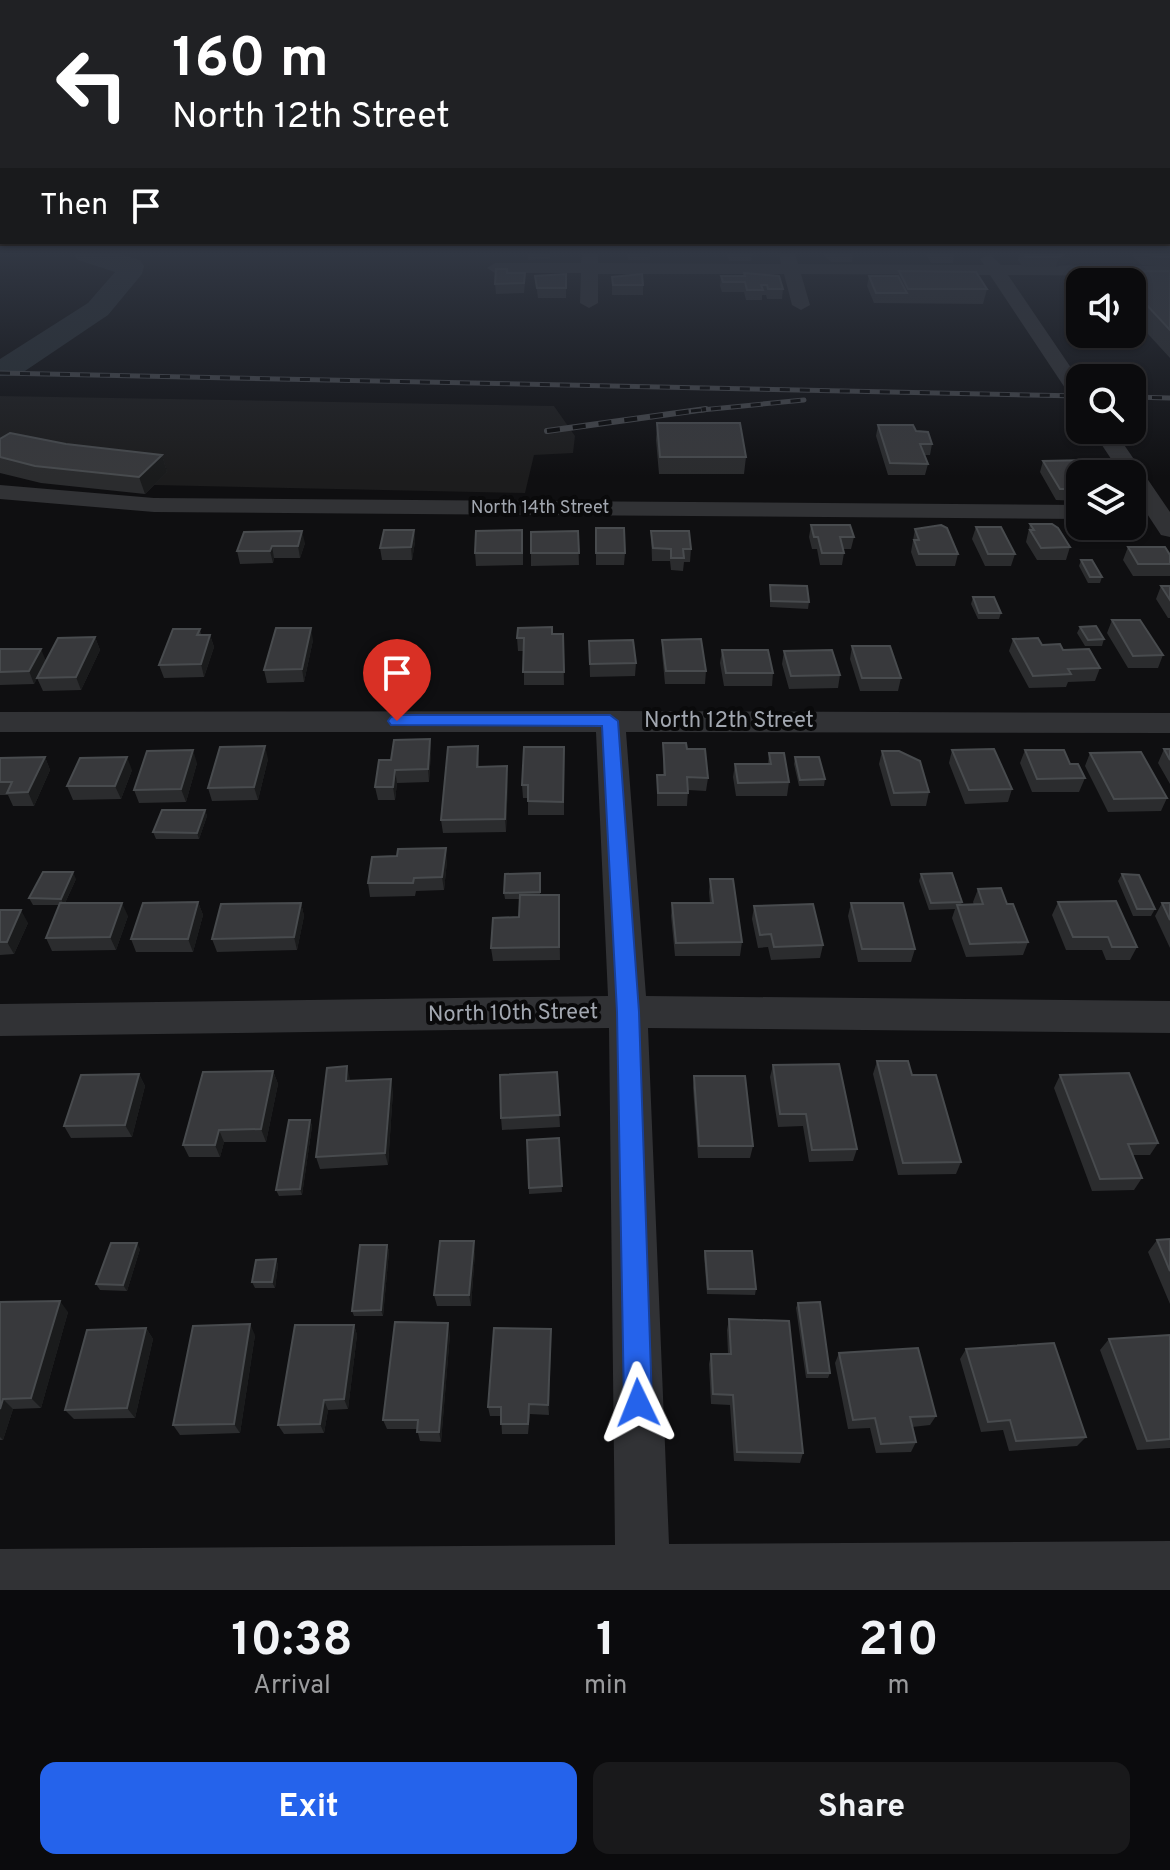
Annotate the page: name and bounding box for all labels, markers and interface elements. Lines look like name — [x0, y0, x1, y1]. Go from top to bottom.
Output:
text: 160 m — [172, 26, 329, 96]
icon: left — [40, 32, 144, 136]
text: North 12th Street — [172, 95, 450, 141]
icon: arrive — [124, 184, 168, 228]
text: Then — [40, 188, 108, 225]
map controls — [1066, 268, 1146, 540]
button: sound — [1066, 268, 1146, 348]
button: search — [1066, 364, 1146, 444]
button: layers — [1066, 460, 1146, 540]
street label: North 14th Street — [471, 497, 609, 520]
pin — [363, 639, 431, 721]
icon: arrive — [375, 651, 419, 695]
street label: North 12th Street — [644, 708, 814, 735]
street label: North 10th Street — [428, 999, 598, 1029]
position arrow — [596, 1361, 680, 1445]
text: 10:38 — [231, 1612, 353, 1672]
text: 1 — [596, 1612, 615, 1672]
text: 210 — [859, 1612, 939, 1672]
text: Arrival — [253, 1670, 331, 1703]
text: min — [584, 1670, 627, 1703]
text: m — [888, 1670, 910, 1703]
button: Exit — [40, 1762, 577, 1854]
button: Share — [593, 1762, 1130, 1854]

